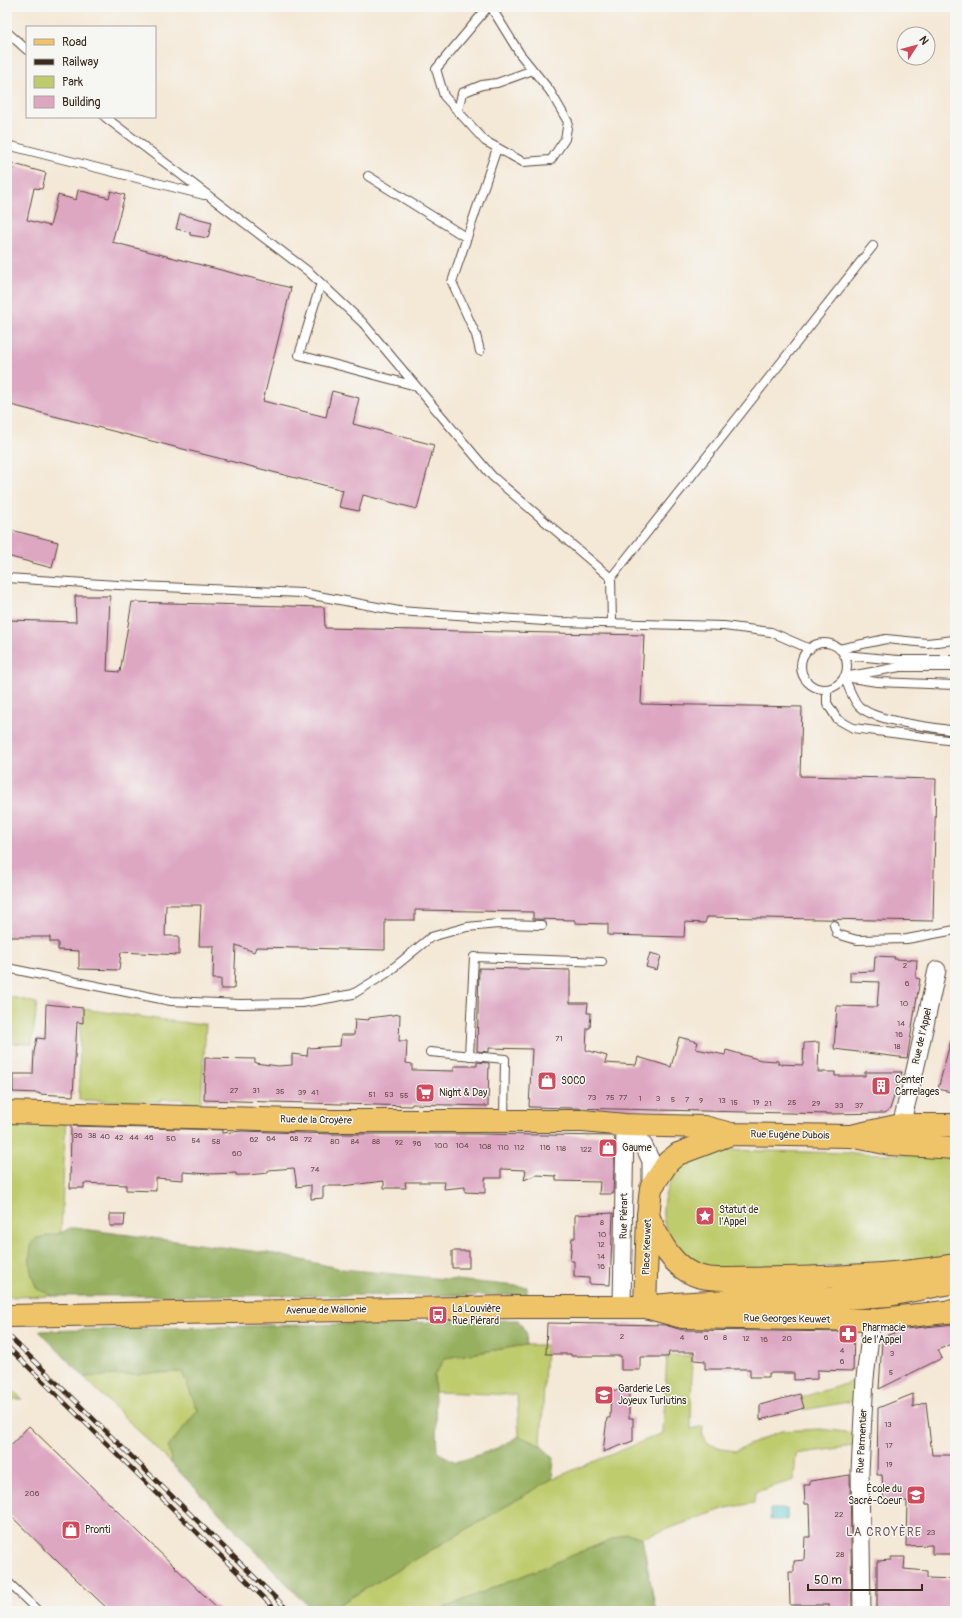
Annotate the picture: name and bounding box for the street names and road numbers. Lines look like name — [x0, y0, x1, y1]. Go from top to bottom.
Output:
street label: Rue de l'Appel — [910, 1007, 934, 1065]
street label: Rue de la Croyère — [280, 1113, 352, 1127]
street label: Rue Eugène Dubois — [750, 1128, 830, 1142]
street label: Rue Piérart — [618, 1192, 630, 1239]
street label: Place Keuwet — [640, 1218, 654, 1275]
street label: Avenue de Wallonie — [286, 1303, 366, 1317]
street label: Rue Georges Keuwet — [744, 1312, 831, 1326]
street label: Rue Parmentier — [854, 1408, 870, 1474]

